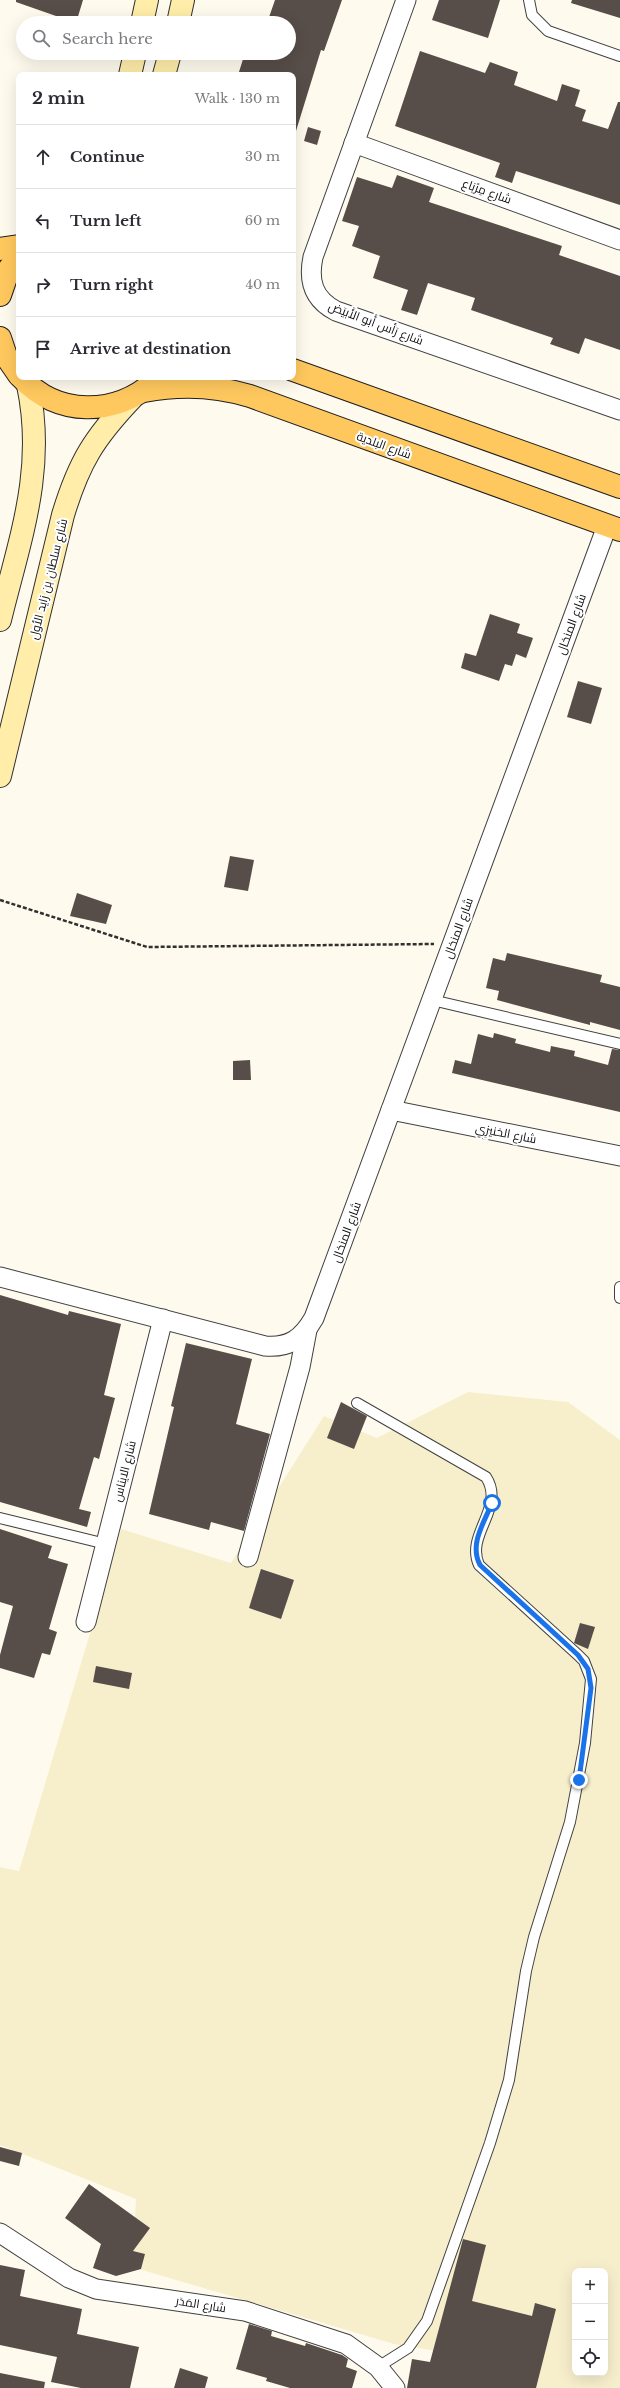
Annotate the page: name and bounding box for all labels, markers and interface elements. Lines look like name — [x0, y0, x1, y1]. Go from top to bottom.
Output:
search box — [16, 16, 296, 60]
icon: search — [30, 27, 52, 49]
text: Search here — [62, 29, 153, 48]
text: 2 min — [32, 88, 85, 109]
text: Walk · 130 m — [195, 90, 280, 107]
icon: ahead — [32, 146, 54, 168]
text: Continue — [70, 147, 145, 166]
text: 30 m — [245, 148, 280, 165]
street label: شارع مِرْبَاع — [460, 175, 514, 208]
icon: left — [32, 210, 54, 232]
text: Turn left — [70, 211, 141, 230]
text: 60 m — [245, 212, 280, 229]
icon: right — [32, 274, 54, 296]
text: Turn right — [70, 275, 153, 294]
text: 40 m — [245, 276, 280, 293]
street label: شارع رَأس أَبو الأَبيَض — [326, 297, 426, 349]
icon: arrive — [32, 338, 54, 360]
text: Arrive at destination — [70, 339, 231, 358]
street label: شارع البلدية — [354, 428, 413, 463]
street label: شارع سلطان بن زايد الأول — [26, 517, 71, 641]
street label: شارع المنخال — [553, 591, 590, 657]
street label: شارع المنخال — [440, 895, 477, 961]
street label: شارع الخنيزِي — [474, 1120, 538, 1149]
street label: شارع المنخال — [328, 1199, 365, 1265]
street label: شارع الايناس — [109, 1439, 140, 1503]
route start — [483, 1494, 501, 1512]
route end — [570, 1771, 588, 1789]
map controls — [572, 2268, 608, 2376]
button: + — [572, 2268, 608, 2304]
street label: شارع المَدَر — [174, 2292, 227, 2316]
button: − — [572, 2304, 608, 2340]
button: locate — [572, 2340, 608, 2376]

